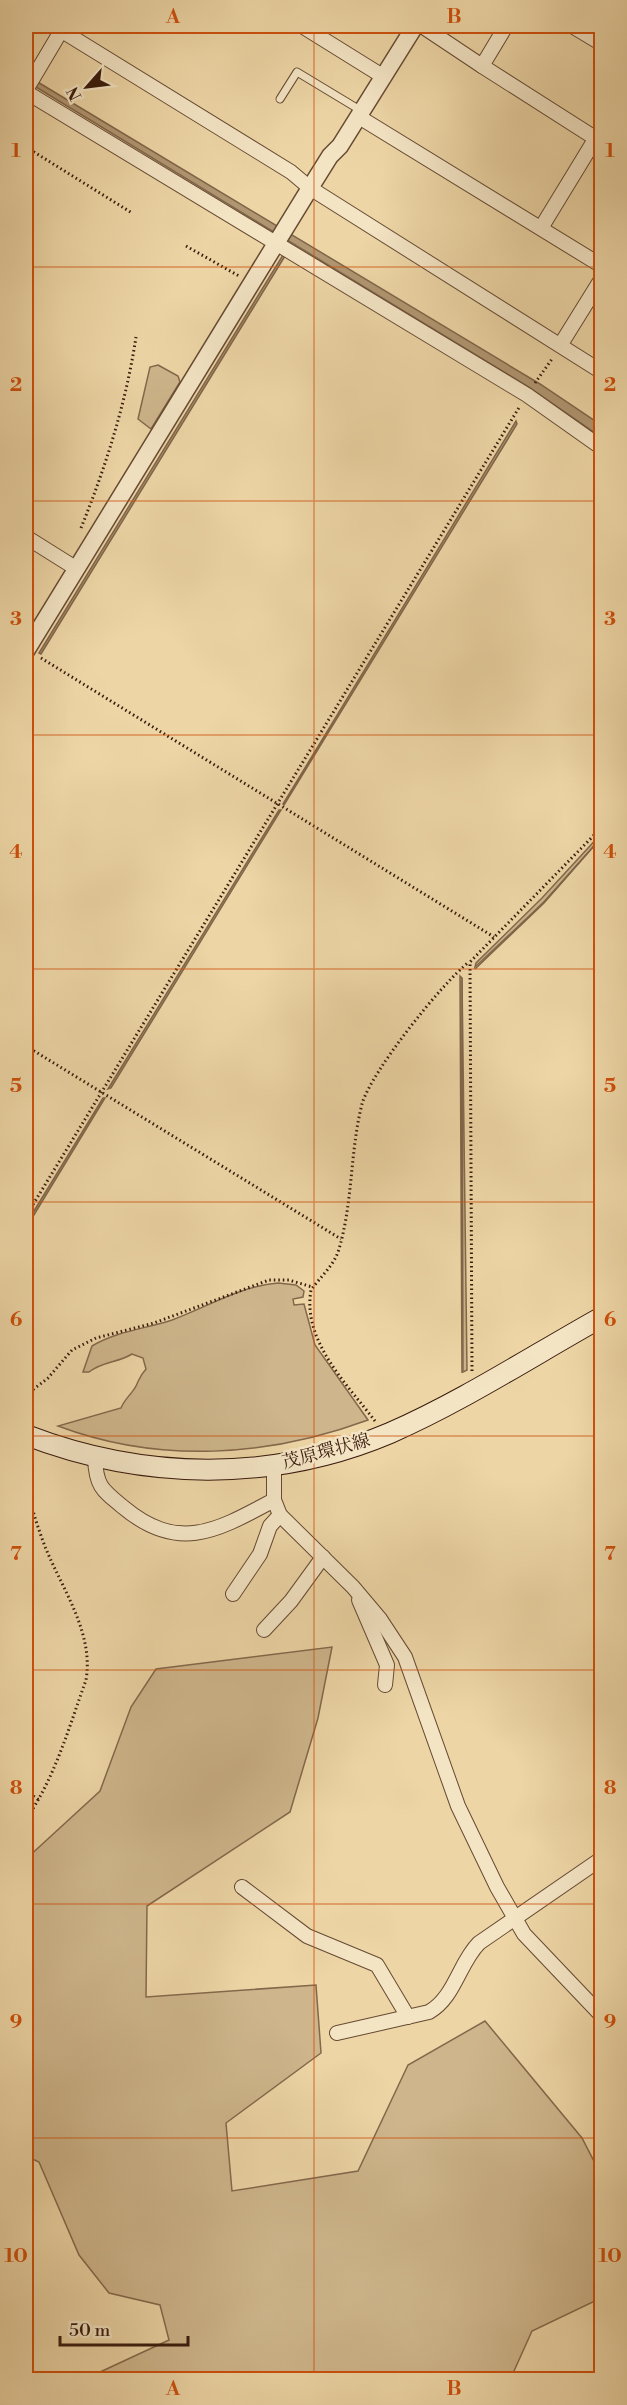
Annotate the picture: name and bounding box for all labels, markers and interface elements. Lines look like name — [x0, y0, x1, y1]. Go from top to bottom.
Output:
text: A — [165, 5, 181, 30]
text: B — [446, 5, 462, 30]
north arrow — [57, 57, 117, 117]
text: N — [63, 83, 86, 104]
text: 1 — [11, 139, 21, 164]
text: 1 — [605, 139, 615, 164]
text: 2 — [10, 373, 22, 398]
text: 2 — [604, 373, 616, 398]
text: 3 — [10, 607, 22, 632]
text: 3 — [604, 607, 616, 632]
text: 4 — [9, 840, 23, 865]
text: 4 — [603, 840, 617, 865]
text: 5 — [10, 1074, 22, 1099]
text: 5 — [604, 1074, 616, 1099]
text: 6 — [10, 1308, 23, 1333]
text: 6 — [604, 1308, 617, 1333]
street label: 茂原環状線 — [280, 1429, 373, 1474]
text: 7 — [10, 1542, 22, 1567]
text: 7 — [604, 1542, 616, 1567]
text: 8 — [10, 1776, 23, 1801]
text: 8 — [604, 1776, 617, 1801]
text: 9 — [10, 2010, 22, 2035]
text: 9 — [604, 2010, 616, 2035]
text: 10 — [4, 2244, 28, 2269]
text: 10 — [598, 2244, 622, 2269]
scale bar — [60, 2309, 188, 2347]
text: 50 m — [69, 2319, 111, 2342]
text: A — [165, 2377, 181, 2402]
text: B — [446, 2377, 462, 2402]

